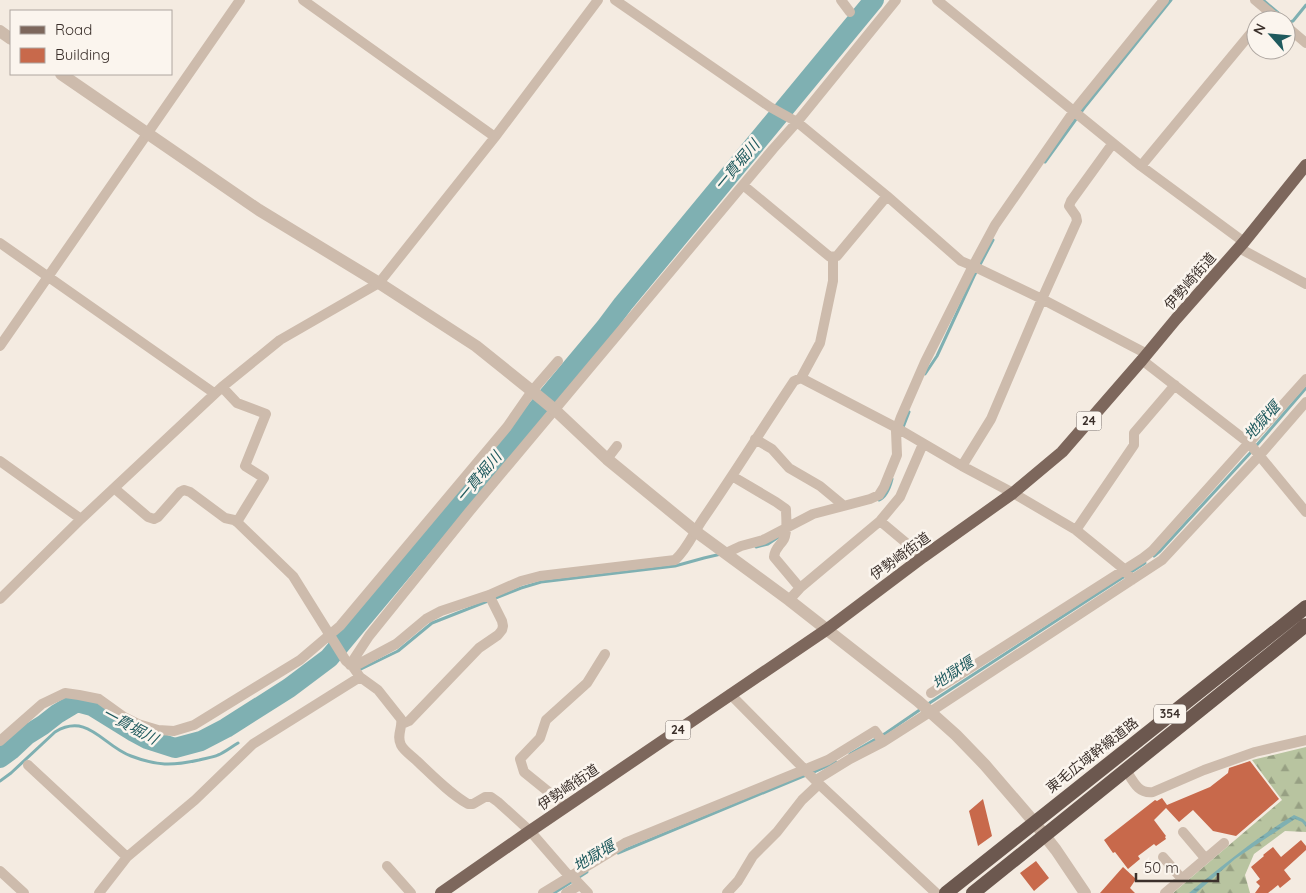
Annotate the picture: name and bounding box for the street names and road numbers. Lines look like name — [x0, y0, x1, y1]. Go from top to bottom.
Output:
street label: 伊勢崎街道 — [1160, 249, 1220, 313]
road number: 24 — [1076, 412, 1102, 431]
street label: 伊勢崎街道 — [866, 528, 934, 584]
road number: 354 — [1154, 704, 1186, 724]
street label: 東毛広域幹線道路 — [1042, 713, 1142, 797]
road number: 24 — [666, 720, 690, 740]
street label: 伊勢崎街道 — [534, 760, 602, 814]

